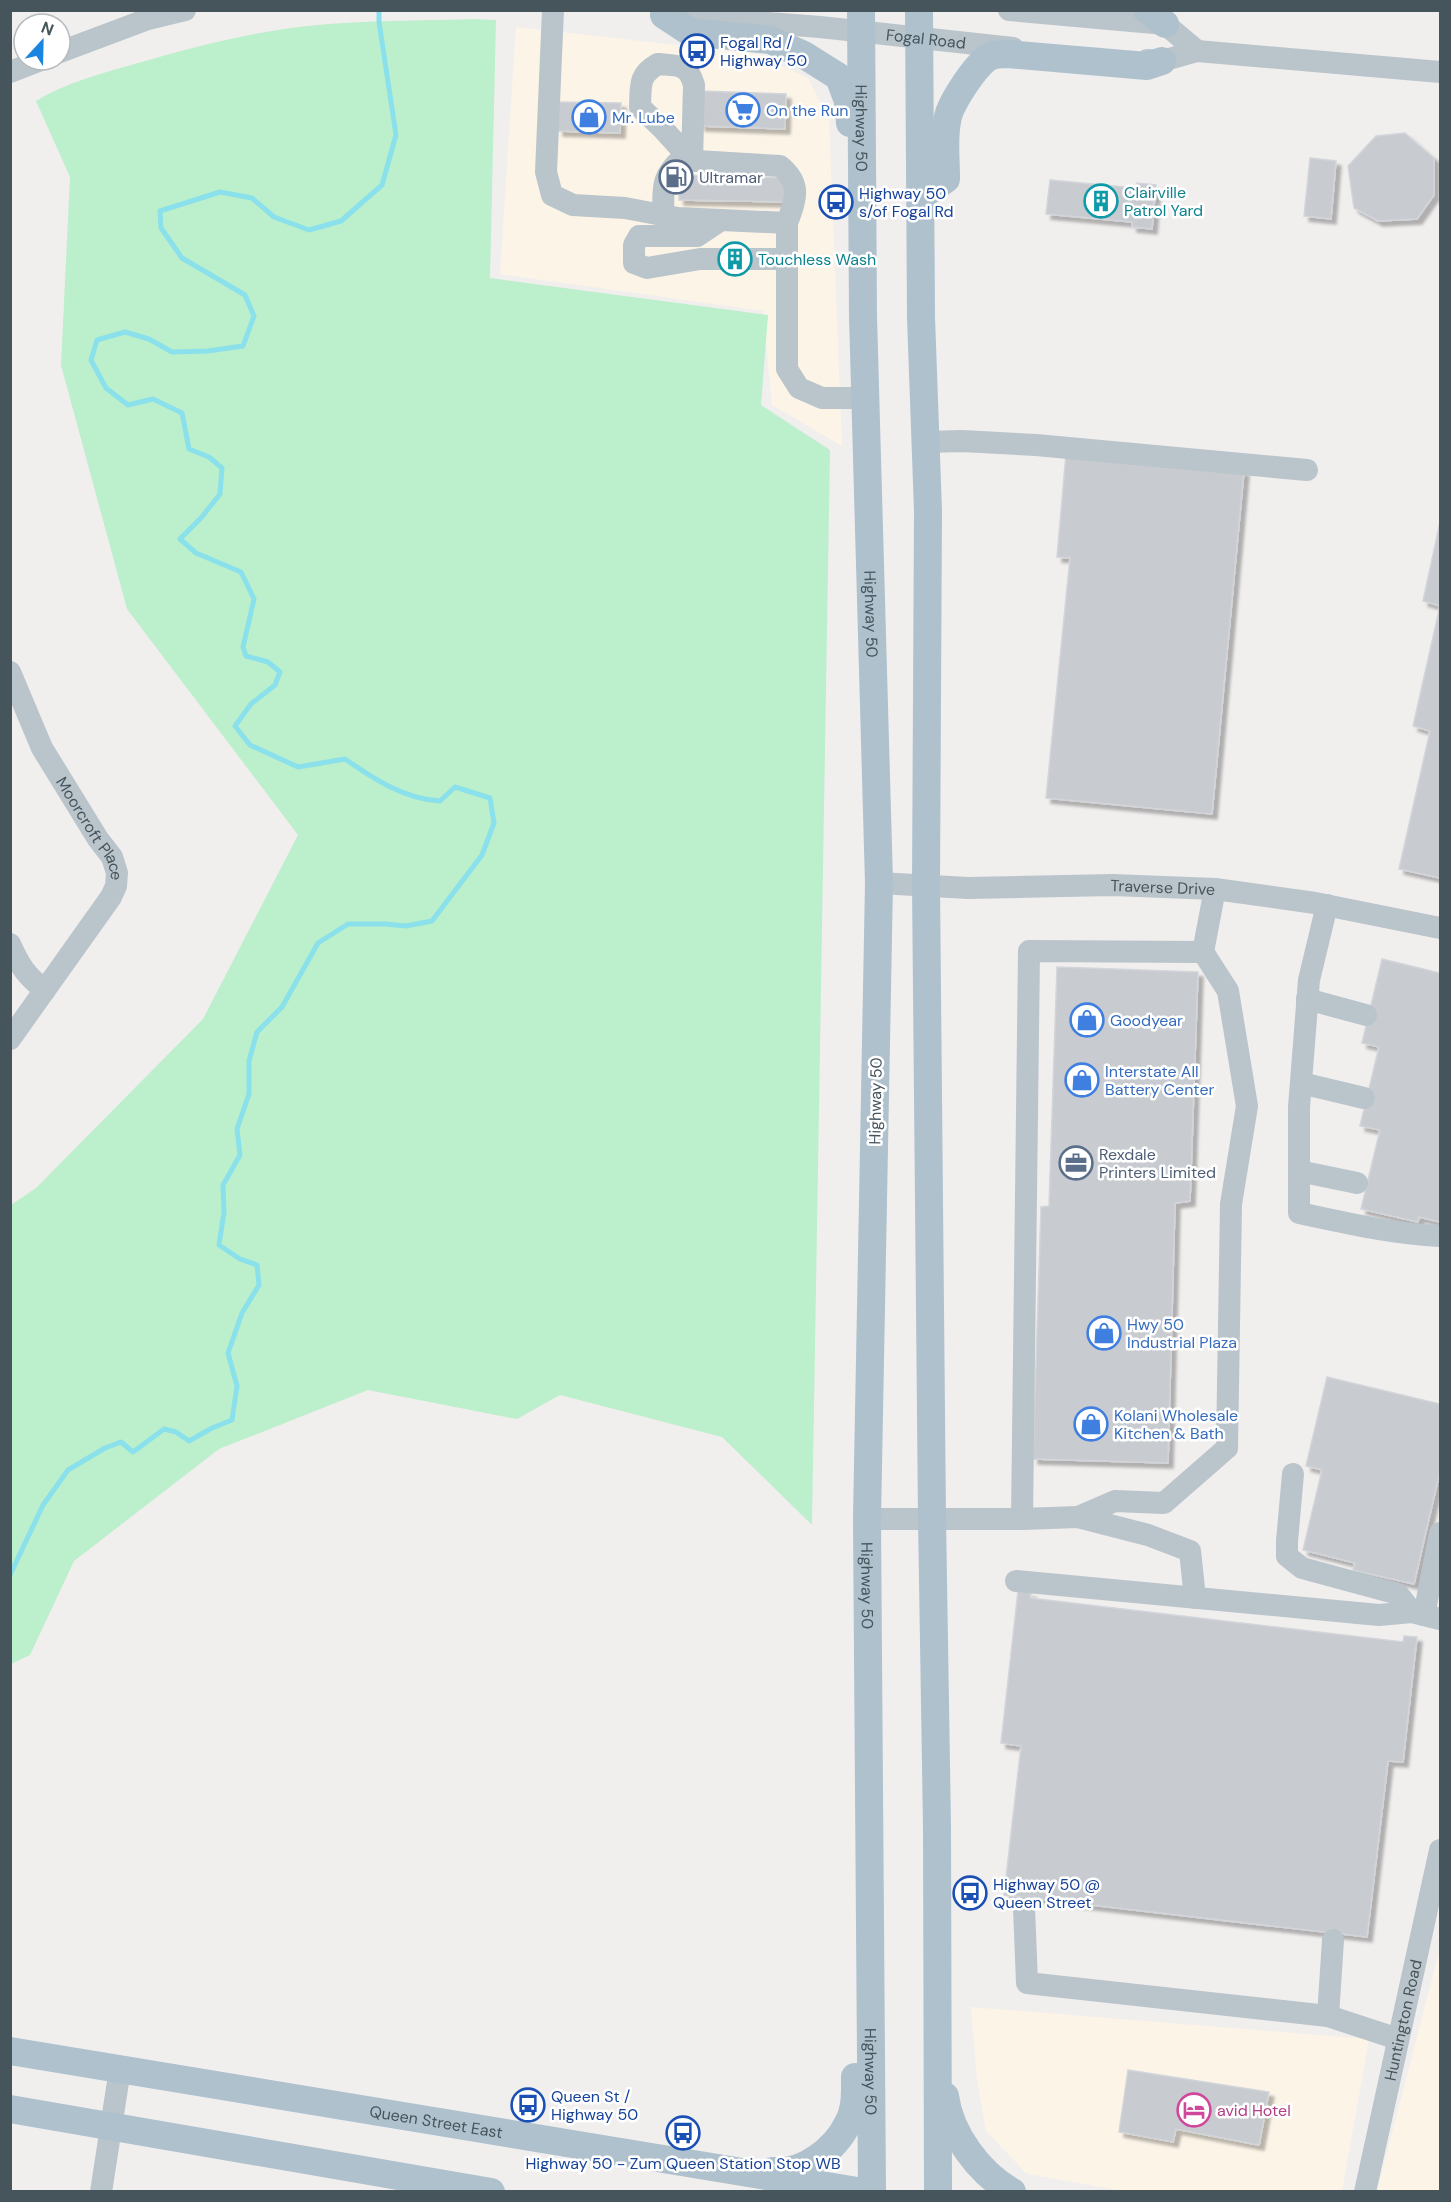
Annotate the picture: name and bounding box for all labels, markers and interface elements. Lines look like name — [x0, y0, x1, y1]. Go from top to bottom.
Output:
north arrow — [12, 12, 72, 72]
text: N — [38, 17, 57, 40]
street label: Fogal Road — [885, 24, 967, 54]
place label: Fogal Rd / Highway 50 — [720, 32, 807, 71]
bus stop icon: Fogal Rd / Highway 50 — [679, 33, 715, 69]
street label: Highway 50 — [850, 84, 872, 172]
supermarket icon: On the Run — [725, 92, 761, 128]
shop icon: Mr. Lube — [571, 99, 607, 135]
place label: On the Run — [766, 100, 849, 121]
place label: Mr. Lube — [612, 107, 675, 128]
fuel station icon: Ultramar — [658, 159, 694, 195]
place label: Ultramar — [699, 167, 763, 188]
place label: Clairville Patrol Yard — [1124, 182, 1203, 221]
place label: Highway 50 s/of Fogal Rd — [859, 183, 954, 222]
building icon: Clairville Patrol Yard — [1083, 183, 1119, 219]
bus stop icon: Highway 50 s/of Fogal Rd — [818, 184, 854, 220]
building icon: Touchless Wash — [717, 241, 753, 277]
place label: Touchless Wash — [758, 249, 876, 270]
street label: Highway 50 — [859, 570, 883, 658]
street label: Moorcroft Place — [51, 773, 127, 881]
street label: Traverse Drive — [1110, 875, 1216, 900]
shop icon: Goodyear — [1069, 1002, 1105, 1038]
place label: Goodyear — [1110, 1010, 1183, 1031]
street label: Highway 50 — [864, 1057, 887, 1145]
place label: Interstate All Battery Center — [1105, 1061, 1214, 1100]
shop icon: Interstate All Battery Center — [1064, 1062, 1100, 1098]
place label: Rexdale Printers Limited — [1099, 1144, 1216, 1183]
office icon: Rexdale Printers Limited — [1058, 1145, 1094, 1181]
place label: Hwy 50 Industrial Plaza — [1127, 1314, 1237, 1353]
shop icon: Hwy 50 Industrial Plaza — [1086, 1315, 1122, 1351]
place label: Kolani Wholesale Kitchen & Bath — [1114, 1405, 1238, 1444]
shop icon: Kolani Wholesale Kitchen & Bath — [1073, 1406, 1109, 1442]
street label: Highway 50 — [856, 1542, 878, 1629]
place label: Highway 50 @ Queen Street — [993, 1874, 1100, 1913]
bus stop icon: Highway 50 @ Queen Street — [952, 1875, 988, 1911]
street label: Huntington Road — [1380, 1957, 1427, 2083]
street label: Highway 50 — [860, 2028, 881, 2115]
place label: Queen St / Highway 50 — [551, 2086, 638, 2125]
bus stop icon: Queen St / Highway 50 — [510, 2087, 546, 2123]
hotel icon: avid Hotel — [1176, 2092, 1212, 2128]
place label: avid Hotel — [1217, 2100, 1291, 2121]
street label: Queen Street East — [368, 2101, 504, 2143]
bus stop icon: Highway 50 - Zum Queen Station Stop WB — [665, 2115, 701, 2151]
place label: Highway 50 - Zum Queen Station Stop WB — [525, 2153, 841, 2174]

